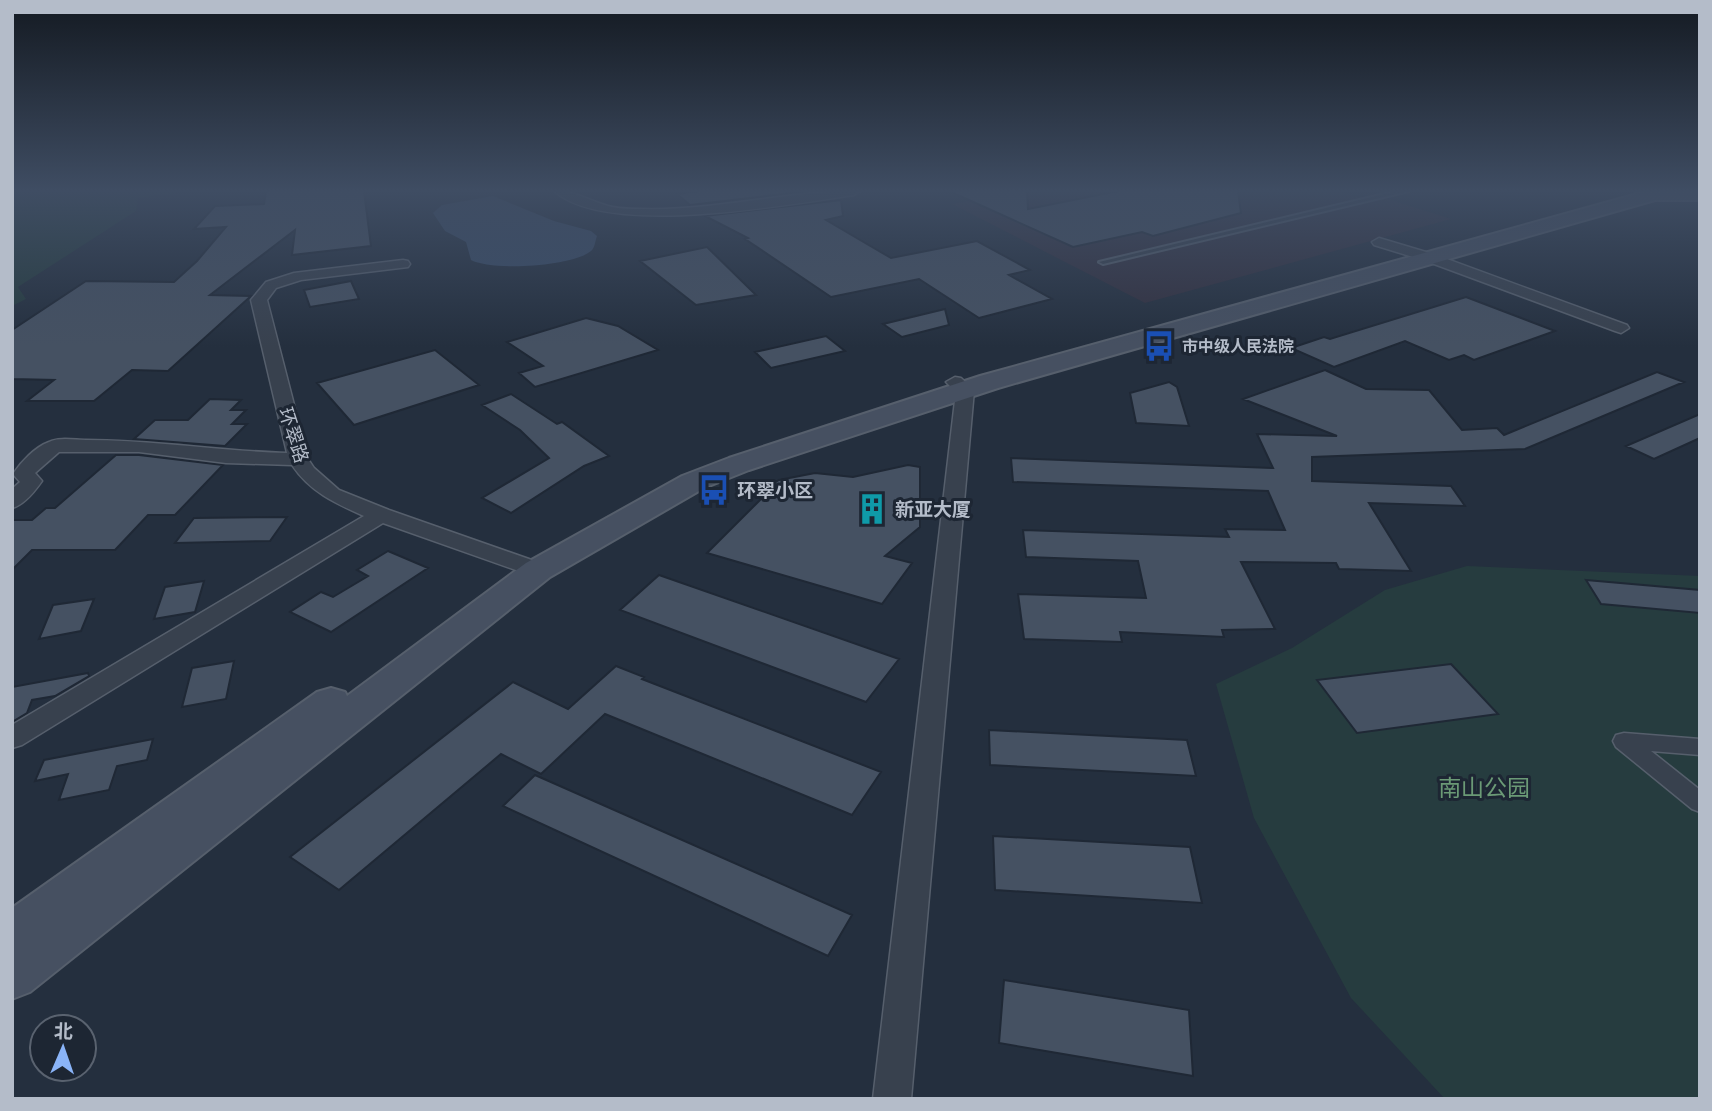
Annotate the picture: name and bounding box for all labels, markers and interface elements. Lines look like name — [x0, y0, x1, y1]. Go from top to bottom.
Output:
bus stop icon: 市中级人民法院 — [1142, 329, 1176, 363]
place label: 市中级人民法院 — [1182, 336, 1294, 356]
street label: 环翠路 — [274, 404, 314, 466]
bus stop icon: 环翠小区 — [697, 473, 731, 507]
place label: 环翠小区 — [737, 478, 813, 502]
building icon: 新亚大厦 — [855, 492, 889, 526]
place label: 新亚大厦 — [895, 497, 971, 521]
park label: 南山公园 — [1438, 773, 1530, 802]
north arrow — [28, 1013, 98, 1083]
text: 北 — [54, 1019, 74, 1043]

